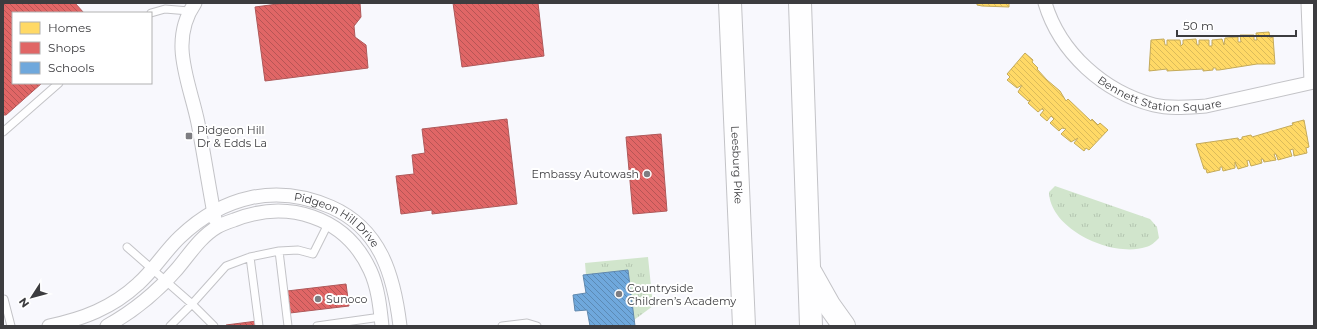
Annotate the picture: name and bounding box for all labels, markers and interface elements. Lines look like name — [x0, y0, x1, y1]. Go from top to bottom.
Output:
legend — [12, 12, 152, 84]
scale bar — [1177, 12, 1296, 38]
text: 50 m — [1183, 18, 1214, 33]
text: Homes — [48, 20, 91, 35]
text: Shops — [48, 40, 85, 55]
text: Schools — [48, 60, 94, 75]
street label: Bennett Station Square — [1095, 73, 1223, 114]
place label: Pidgeon Hill Dr & Edds La — [197, 123, 267, 150]
street label: Leesburg Pike — [728, 125, 746, 205]
marker: Pidgeon Hill Dr & Edds La — [184, 131, 194, 141]
place label: Embassy Autowash — [532, 167, 639, 181]
marker: Embassy Autowash — [642, 169, 652, 179]
street label: Pidgeon Hill Drive — [293, 189, 383, 250]
north arrow — [12, 277, 52, 317]
place label: Countryside Children’s Academy — [627, 281, 736, 308]
marker: Countryside Children’s Academy — [614, 289, 624, 299]
place label: Sunoco — [326, 292, 368, 306]
marker: Sunoco — [313, 294, 323, 304]
text: N — [16, 295, 32, 311]

